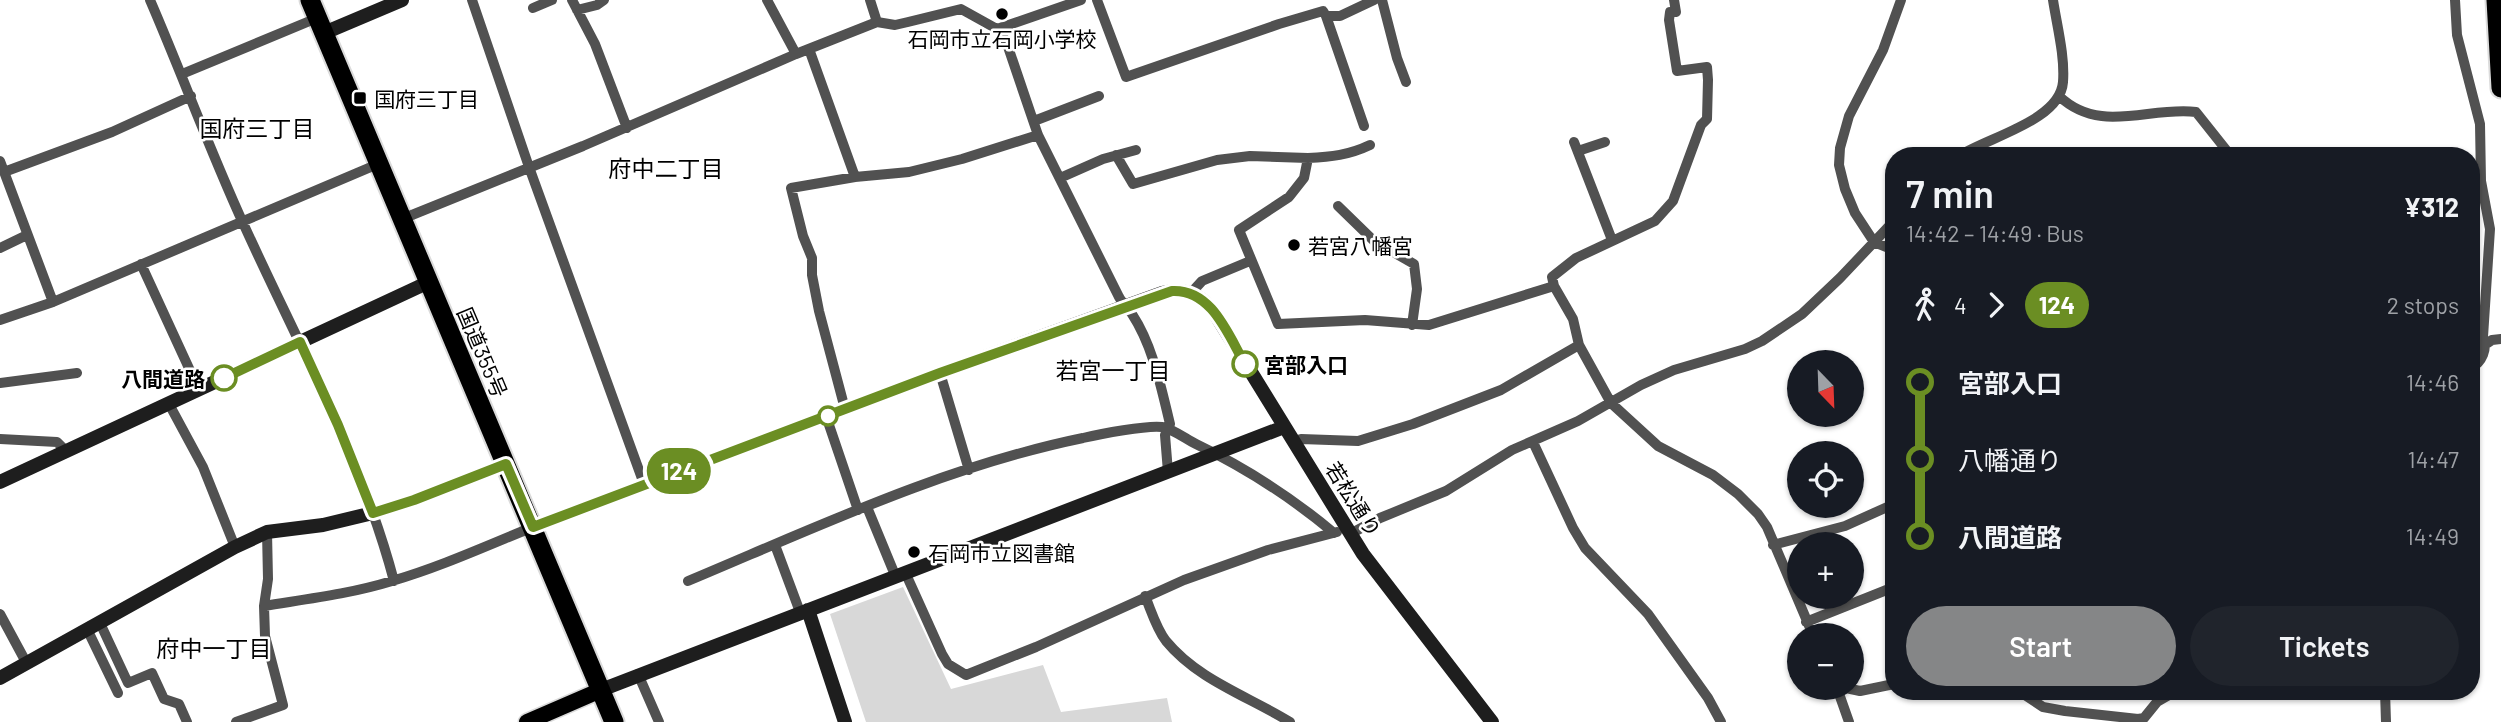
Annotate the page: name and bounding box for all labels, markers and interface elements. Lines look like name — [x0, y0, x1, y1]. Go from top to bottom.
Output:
marker: 石岡市立石岡小学校 — [994, 6, 1010, 22]
place label: 石岡市立石岡小学校 — [908, 26, 1097, 51]
place label: 国府三丁目 — [374, 86, 479, 111]
marker: 国府三丁目 — [352, 90, 368, 106]
district label: 国府三丁目 — [200, 114, 315, 142]
district label: 府中二丁目 — [609, 154, 724, 182]
text: 7 min — [1906, 170, 1994, 216]
text: ¥312 — [2403, 191, 2459, 222]
text: 14:42 – 14:49 · Bus — [1906, 219, 2084, 247]
place label: 若宮八幡宮 — [1308, 233, 1413, 258]
marker: 若宮八幡宮 — [1286, 237, 1302, 253]
icon: walk — [1906, 286, 1944, 324]
icon: forward — [1977, 286, 2015, 324]
text: 124 — [2039, 290, 2075, 319]
text: 4 — [1954, 291, 1967, 319]
text: 2 stops — [2387, 291, 2459, 319]
street label: 国道355号 — [453, 303, 513, 401]
north arrow — [1787, 350, 1864, 427]
map controls — [1787, 350, 1864, 700]
marker: 宮部入口 — [1232, 351, 1258, 377]
place label: 宮部入口 — [1264, 352, 1348, 377]
district label: 若宮一丁目 — [1056, 356, 1171, 384]
marker: 八間道路 — [211, 365, 237, 391]
place label: 八間道路 — [121, 366, 205, 391]
text: 宮部入口 — [1958, 367, 2062, 398]
text: 14:46 — [2406, 368, 2459, 396]
unlabelled marker — [818, 406, 838, 426]
button: locate — [1787, 441, 1864, 518]
text: 八幡通り — [1958, 444, 2062, 475]
text: 14:47 — [2408, 445, 2459, 473]
line badge: 124 — [639, 448, 719, 494]
text: 124 — [661, 456, 697, 485]
street label: 若松通り — [1321, 457, 1387, 541]
text: 八間道路 — [1958, 521, 2062, 552]
text: 14:49 — [2406, 522, 2459, 550]
button: + — [1787, 532, 1864, 609]
place label: 石岡市立図書館 — [928, 540, 1075, 565]
marker: 石岡市立図書館 — [906, 544, 922, 560]
button: Start — [1906, 606, 2176, 686]
button: Tickets — [2190, 606, 2459, 686]
button: − — [1787, 623, 1864, 700]
district label: 府中一丁目 — [157, 634, 272, 662]

